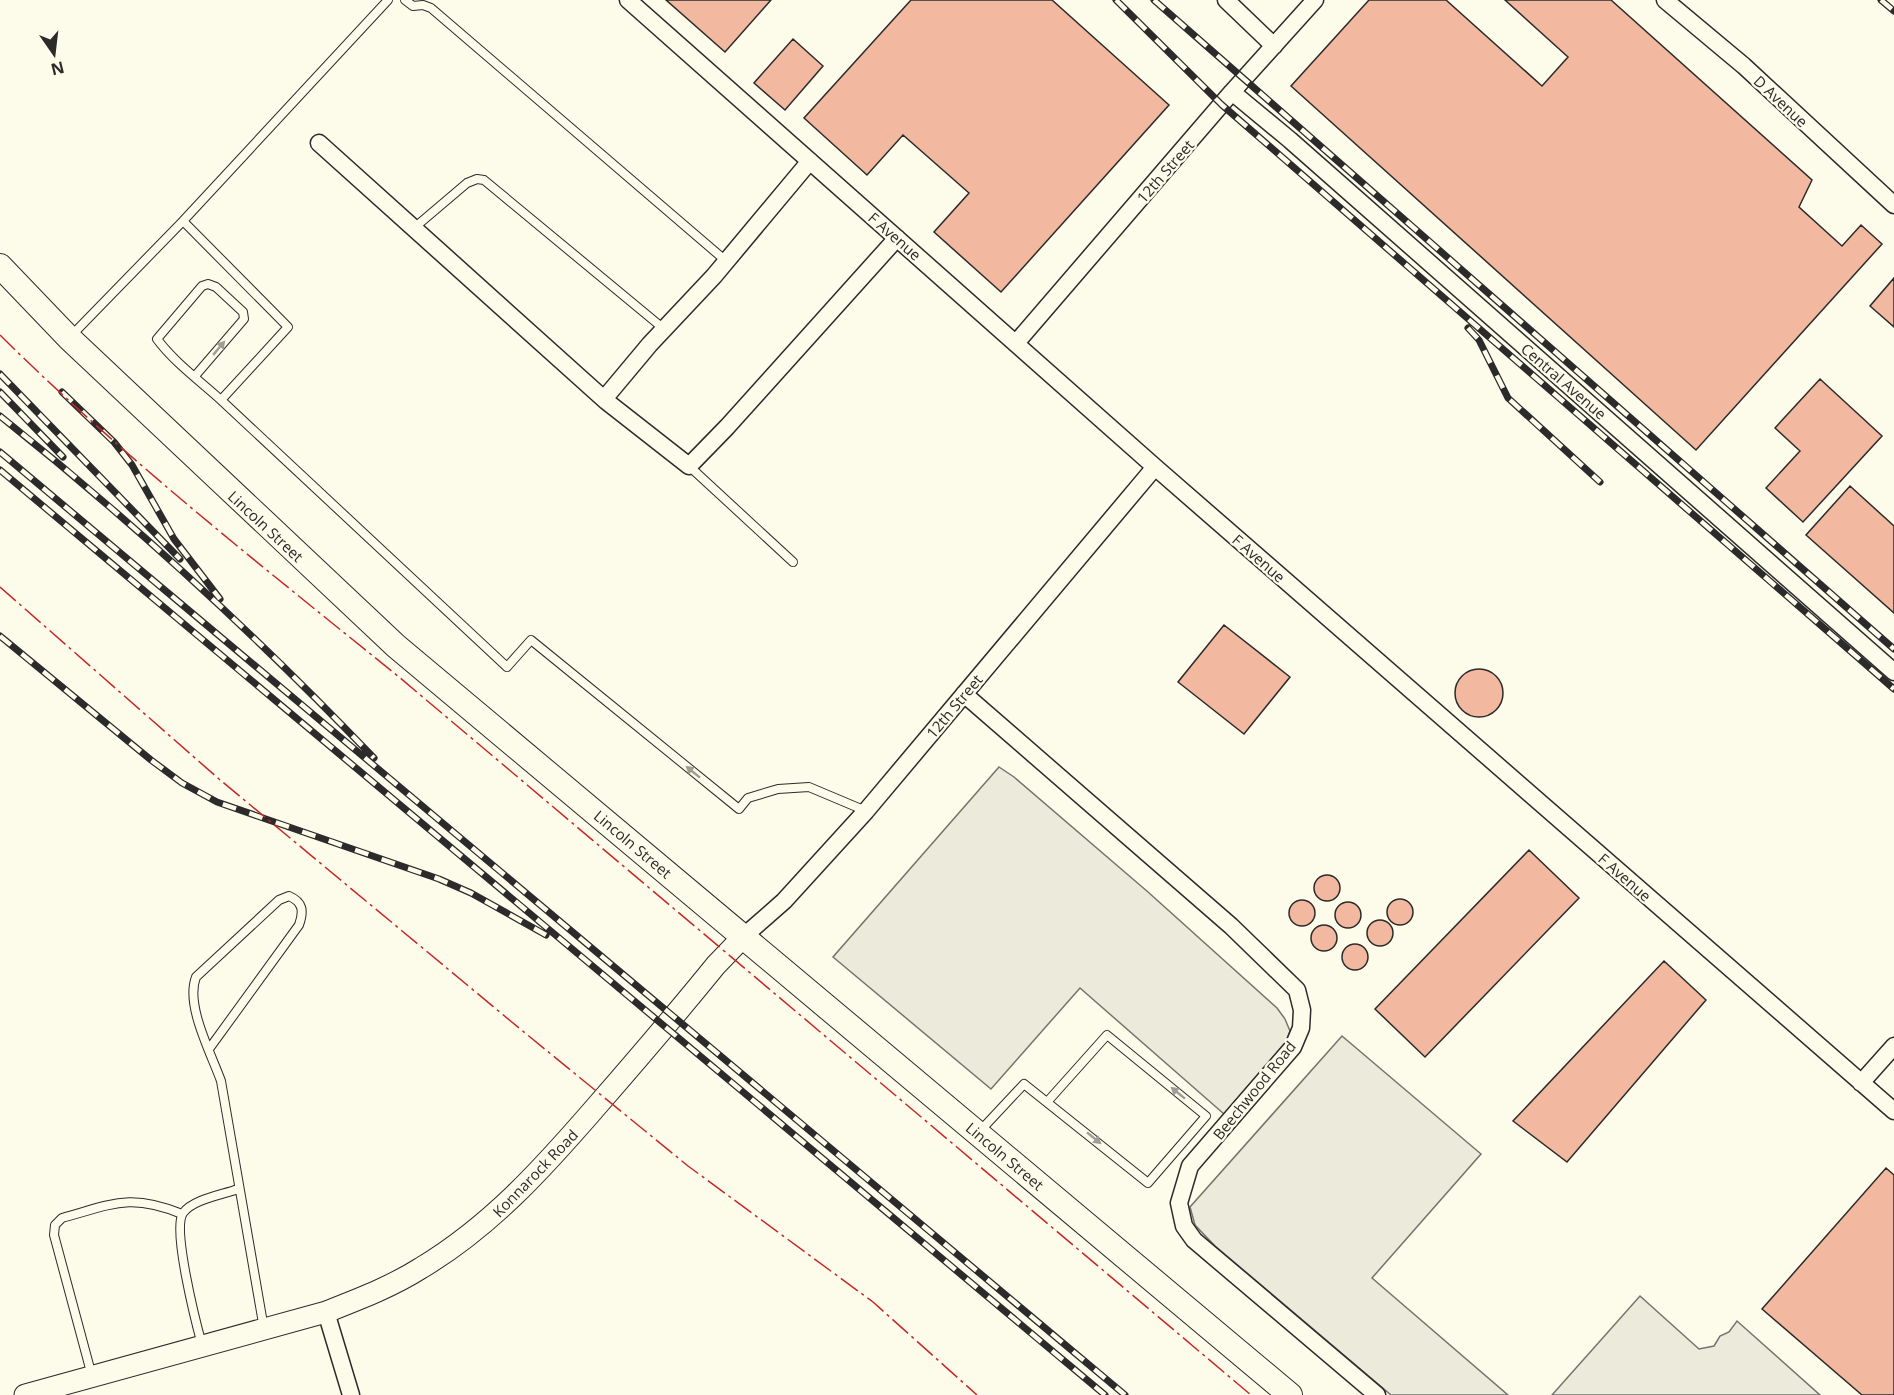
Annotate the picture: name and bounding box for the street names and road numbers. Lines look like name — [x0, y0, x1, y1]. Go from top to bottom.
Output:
street label: D Avenue — [1750, 71, 1812, 131]
street label: 12th Street — [1132, 135, 1198, 207]
street label: F Avenue — [864, 208, 926, 264]
street label: Central Avenue — [1517, 338, 1611, 424]
street label: Lincoln Street — [224, 486, 308, 566]
street label: F Avenue — [1228, 530, 1290, 586]
street label: 12th Street — [921, 670, 987, 742]
street label: Lincoln Street — [590, 806, 676, 882]
street label: F Avenue — [1594, 849, 1656, 905]
street label: Beechwood Road — [1208, 1037, 1300, 1143]
street label: Lincoln Street — [962, 1118, 1048, 1194]
street label: Konnarock Road — [488, 1125, 582, 1221]

